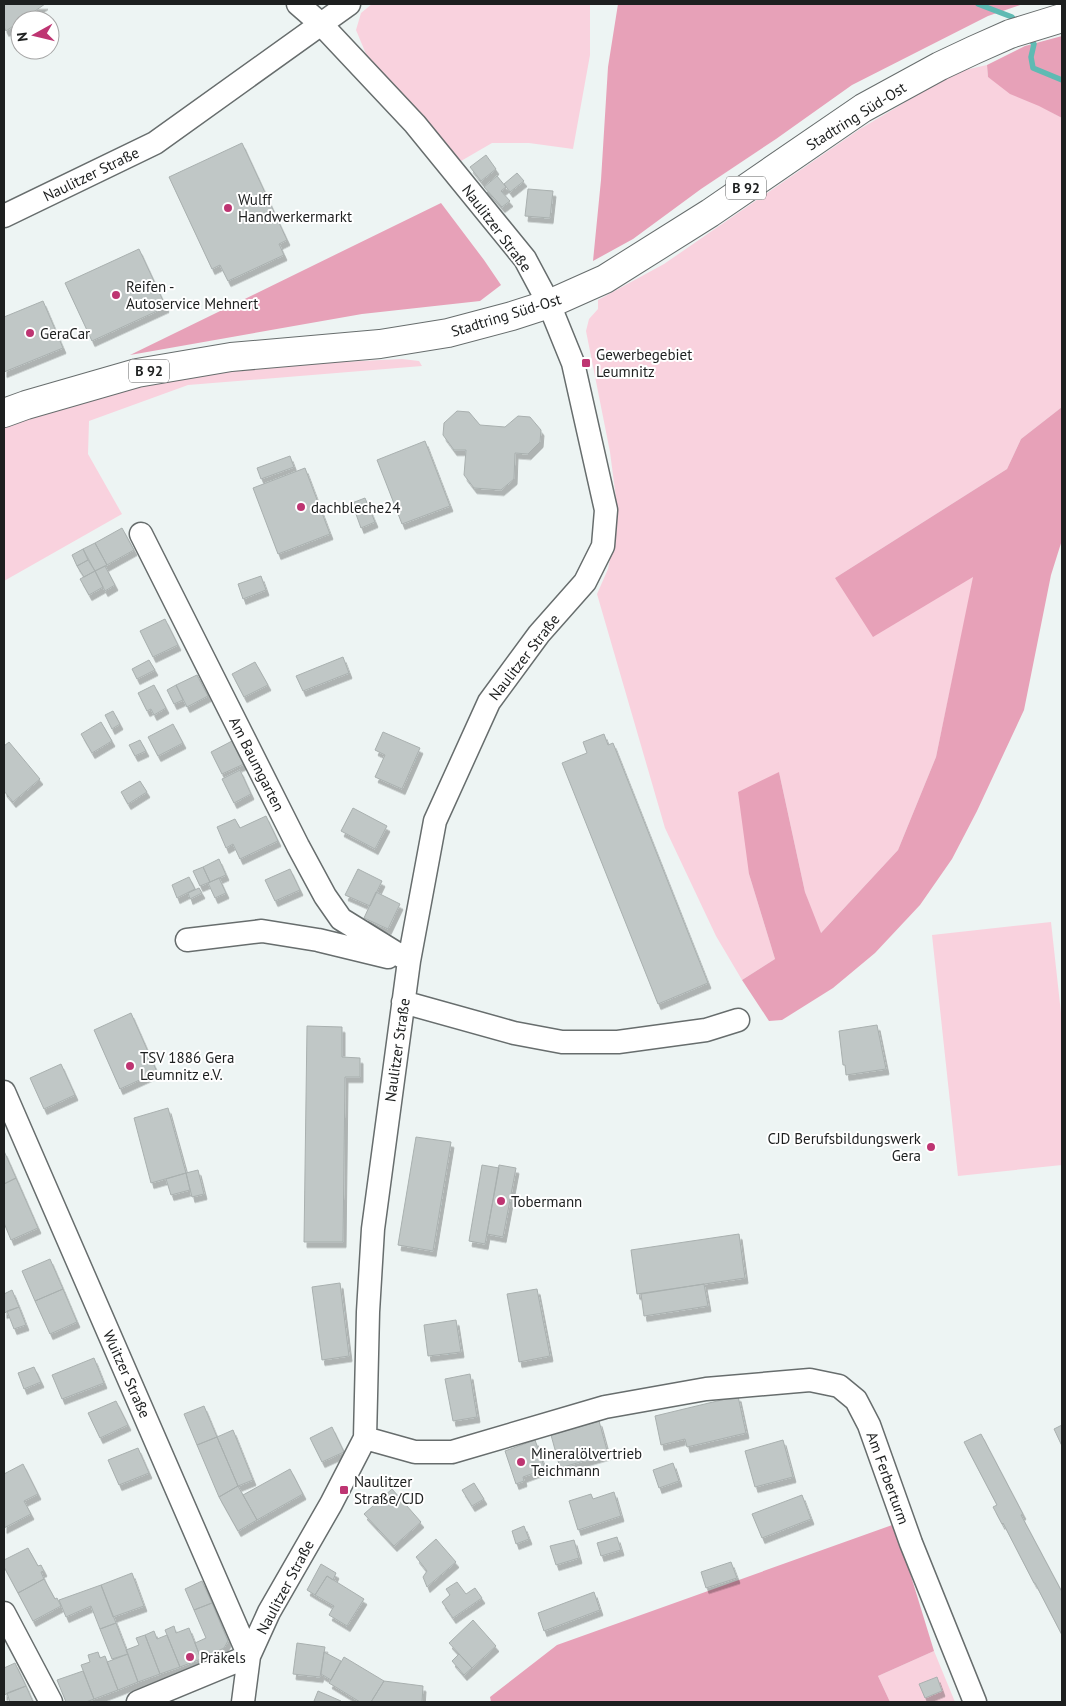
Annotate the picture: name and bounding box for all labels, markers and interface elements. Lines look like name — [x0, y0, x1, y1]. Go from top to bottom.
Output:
north arrow — [10, 10, 60, 60]
text: N — [13, 31, 32, 43]
street label: Stadtring Süd-Ost — [803, 78, 909, 154]
street label: Naulitzer Straße — [40, 143, 142, 205]
road number: B 92 — [726, 177, 766, 200]
street label: Naulitzer Straße — [458, 181, 536, 275]
place label: Wulff Handwerkermarkt — [238, 190, 352, 226]
marker: Wulff Handwerkermarkt — [222, 202, 234, 214]
place label: Reifen - Autoservice Mehnert — [126, 277, 258, 313]
marker: Reifen - Autoservice Mehnert — [110, 289, 122, 301]
street label: Stadtring Süd-Ost — [449, 289, 563, 341]
place label: GeraCar — [40, 324, 90, 343]
marker: GeraCar — [24, 327, 36, 339]
place label: Gewerbegebiet Leumnitz — [596, 345, 692, 381]
marker: Gewerbegebiet Leumnitz — [580, 357, 592, 369]
road number: B 92 — [129, 360, 169, 382]
place label: dachbleche24 — [311, 498, 400, 517]
marker: dachbleche24 — [295, 501, 307, 513]
street label: Naulitzer Straße — [484, 610, 564, 704]
street label: Am Baumgarten — [225, 714, 289, 814]
street label: Naulitzer Straße — [380, 997, 414, 1103]
place label: TSV 1886 Gera Leumnitz e.V. — [140, 1048, 234, 1084]
marker: TSV 1886 Gera Leumnitz e.V. — [124, 1060, 136, 1072]
place label: CJD Berufsbildungswerk Gera — [768, 1129, 922, 1165]
marker: CJD Berufsbildungswerk Gera — [925, 1141, 937, 1153]
place label: Tobermann — [511, 1192, 582, 1211]
marker: Tobermann — [495, 1195, 507, 1207]
street label: Wuitzer Straße — [99, 1327, 155, 1421]
street label: Am Ferberturm — [862, 1429, 914, 1527]
place label: Mineralölvertrieb Teichmann — [531, 1444, 642, 1480]
marker: Mineralölvertrieb Teichmann — [515, 1456, 527, 1468]
place label: Naulitzer Straße/CJD — [354, 1472, 424, 1508]
marker: Naulitzer Straße/CJD — [338, 1484, 350, 1496]
street label: Naulitzer Straße — [252, 1536, 318, 1638]
place label: Präkels — [200, 1648, 246, 1667]
marker: Präkels — [184, 1651, 196, 1663]

